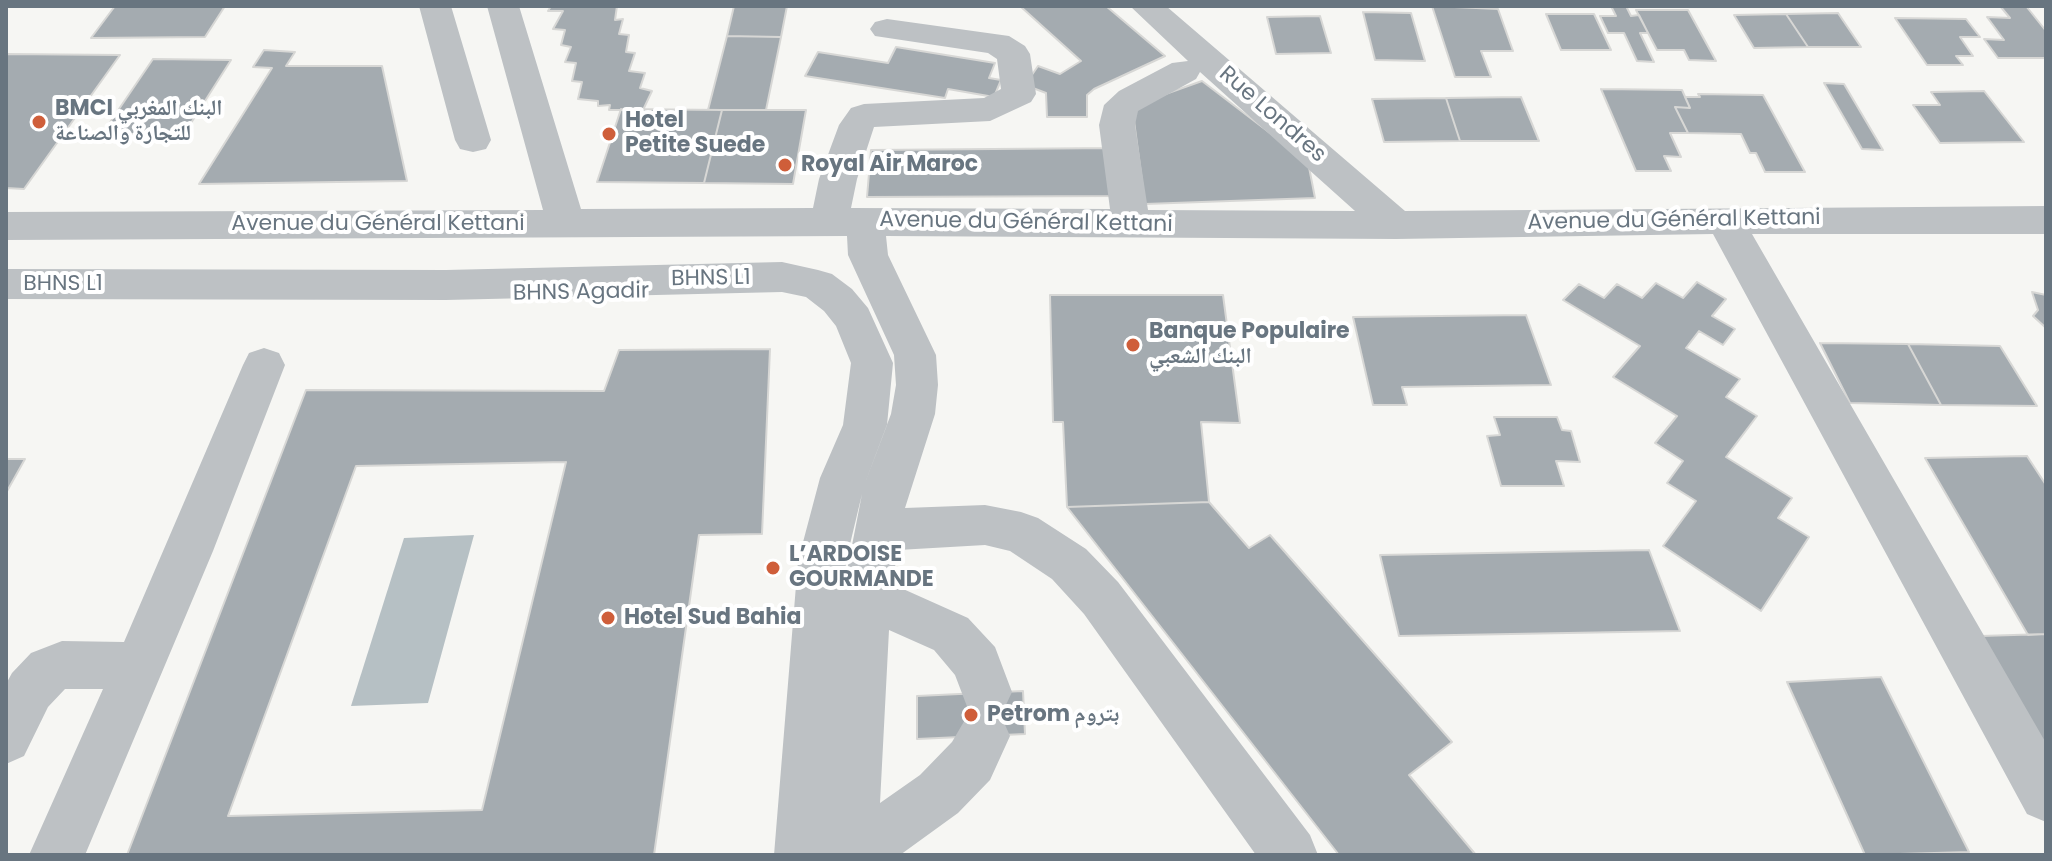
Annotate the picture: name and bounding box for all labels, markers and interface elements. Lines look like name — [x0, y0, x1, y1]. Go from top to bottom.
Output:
street label: Rue Londres — [1213, 61, 1331, 169]
place label: BMCI البنك المغربي للتجارة والصناعة — [55, 96, 222, 148]
place label: Hotel Petite Suede — [625, 108, 765, 160]
marker: BMCI البنك المغربي للتجارة والصناعة — [30, 113, 48, 131]
marker: Hotel Petite Suede — [600, 125, 618, 143]
place label: Royal Air Maroc — [801, 152, 978, 178]
marker: Royal Air Maroc — [776, 156, 794, 174]
street label: Avenue du Général Kettani — [1527, 205, 1821, 237]
street label: Avenue du Général Kettani — [879, 207, 1173, 239]
street label: Avenue du Général Kettani — [231, 211, 525, 237]
street label: BHNS L1 — [671, 265, 751, 293]
street label: BHNS L1 — [23, 271, 103, 297]
street label: BHNS Agadir — [513, 279, 649, 307]
place label: Banque Populaire البنك الشعبي — [1149, 319, 1350, 370]
marker: Banque Populaire البنك الشعبي — [1124, 336, 1142, 354]
place label: L’ARDOISE GOURMANDE — [789, 542, 934, 594]
marker: L’ARDOISE GOURMANDE — [764, 559, 782, 577]
place label: Hotel Sud Bahia — [624, 605, 801, 631]
marker: Hotel Sud Bahia — [599, 609, 617, 627]
place label: Petrom بتروم — [987, 702, 1119, 728]
marker: Petrom بتروم — [962, 706, 980, 724]

